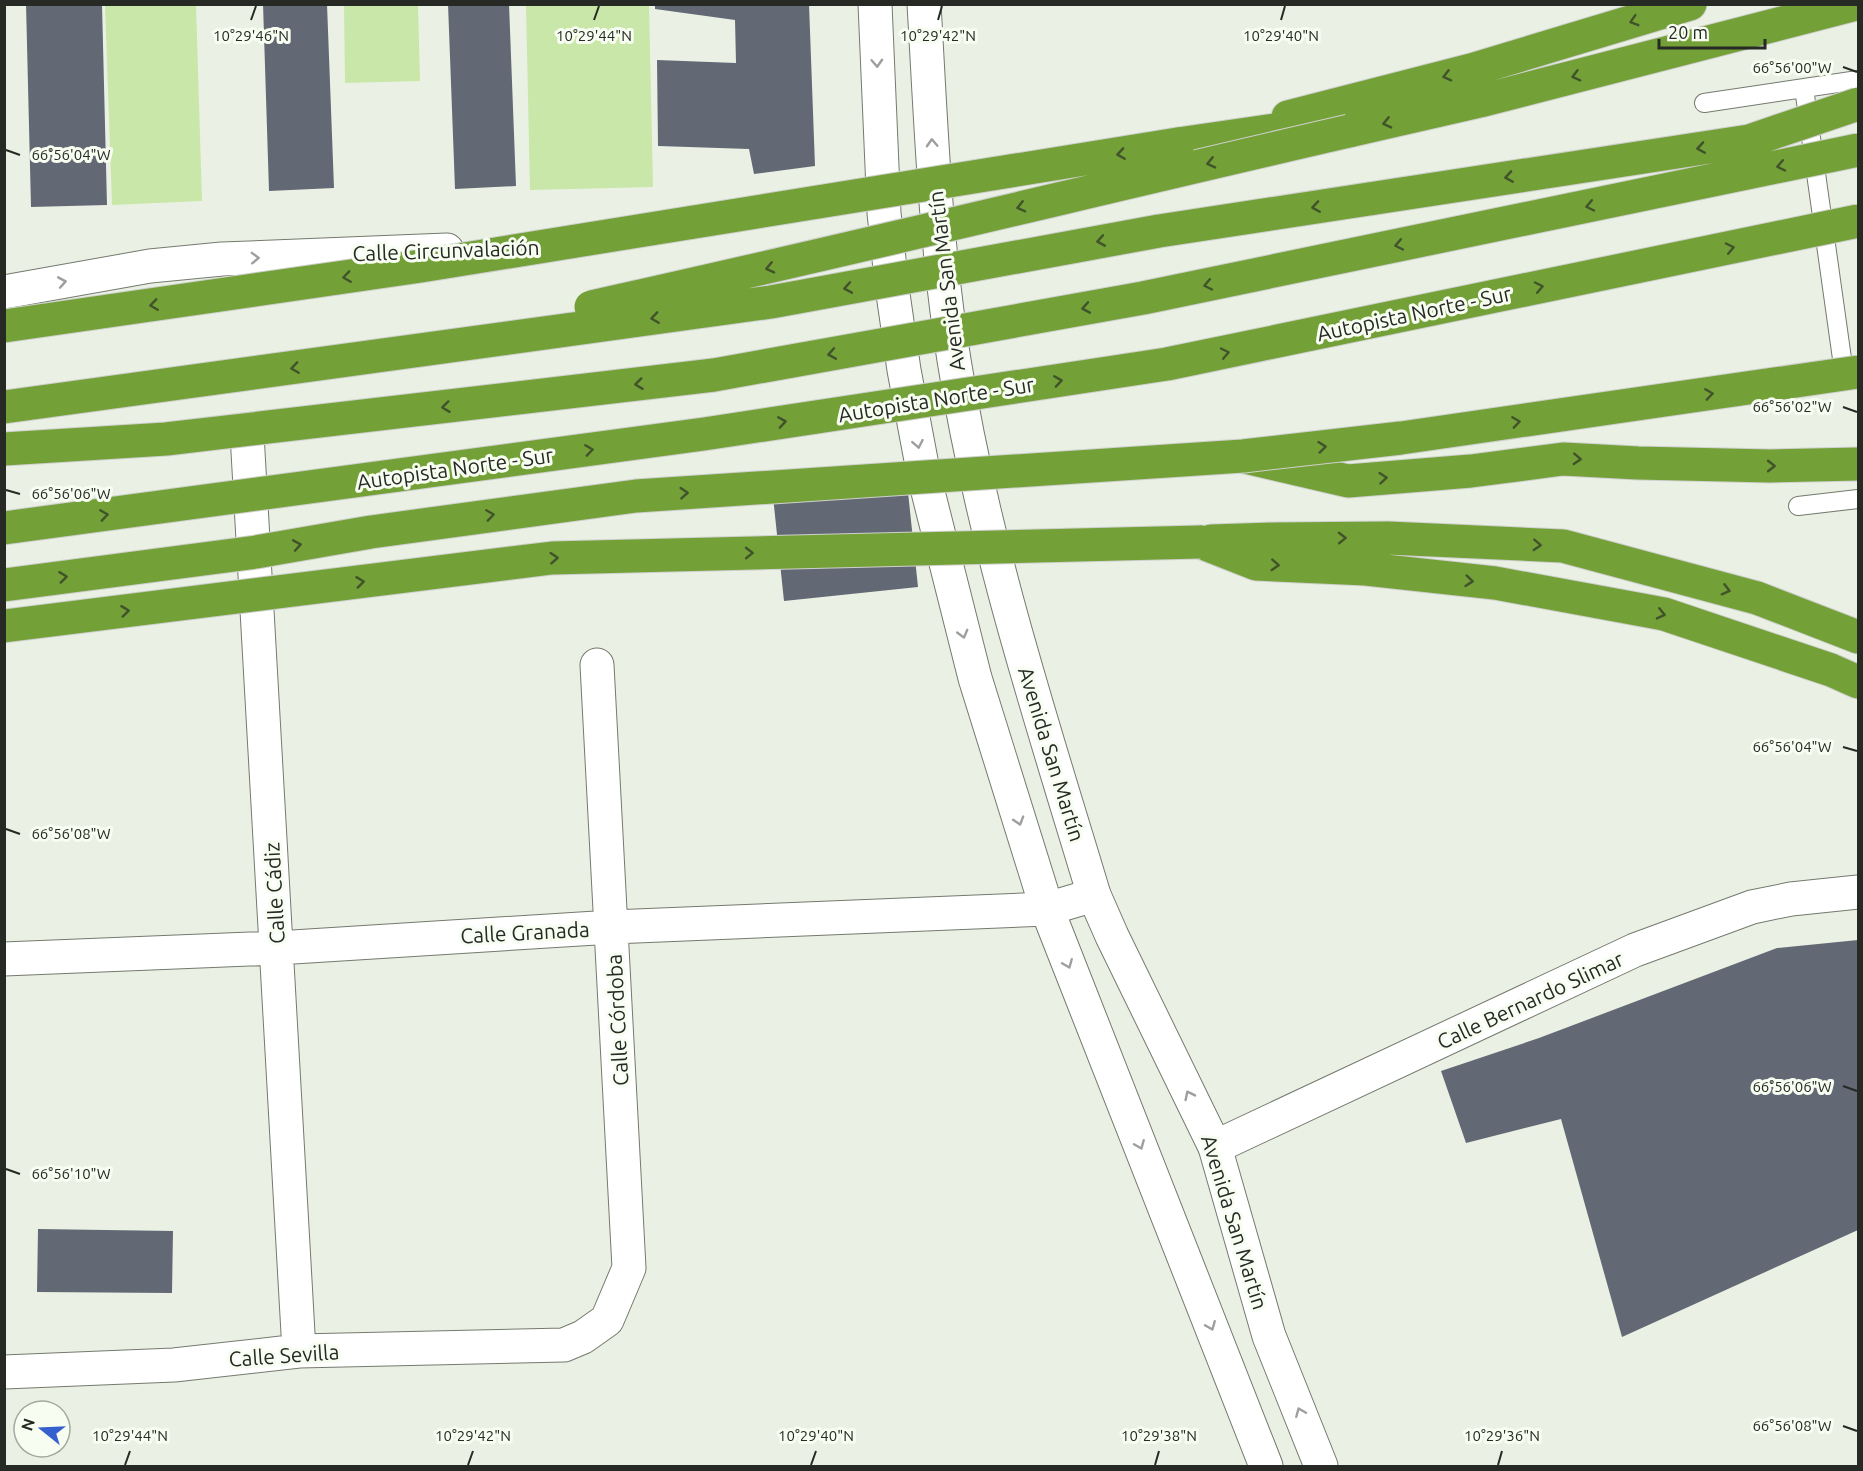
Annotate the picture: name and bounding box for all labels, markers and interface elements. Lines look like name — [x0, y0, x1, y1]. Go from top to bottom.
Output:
scale bar — [1659, 12, 1766, 50]
one-way arrow — [1629, 14, 1640, 26]
text: 20 m — [1668, 22, 1708, 42]
text: 10°29'46"N — [213, 27, 289, 44]
text: 10°29'44"N — [556, 27, 632, 44]
text: 10°29'42"N — [900, 27, 976, 44]
text: 10°29'40"N — [1243, 27, 1319, 44]
one-way arrow — [871, 58, 884, 67]
text: 66°56'00"W — [1752, 59, 1832, 76]
one-way arrow — [1442, 69, 1452, 82]
one-way arrow — [1571, 69, 1582, 81]
one-way arrow — [1382, 115, 1392, 128]
one-way arrow — [925, 138, 938, 147]
one-way arrow — [1697, 141, 1707, 154]
text: 66°56'04"W — [31, 146, 111, 163]
one-way arrow — [1116, 147, 1125, 159]
one-way arrow — [1206, 156, 1216, 169]
one-way arrow — [1776, 159, 1786, 172]
one-way arrow — [1504, 171, 1513, 183]
street label: Avenida San Martín — [923, 190, 969, 372]
one-way arrow — [1585, 199, 1595, 212]
one-way arrow — [1016, 200, 1026, 213]
one-way arrow — [1311, 200, 1321, 212]
one-way arrow — [1097, 234, 1107, 247]
street label: Calle Circunvalación — [352, 235, 540, 265]
one-way arrow — [1394, 238, 1404, 251]
one-way arrow — [1725, 242, 1735, 255]
one-way arrow — [251, 251, 260, 264]
one-way arrow — [765, 260, 775, 273]
one-way arrow — [343, 270, 352, 282]
one-way arrow — [57, 276, 67, 289]
one-way arrow — [1203, 277, 1213, 290]
one-way arrow — [843, 281, 852, 293]
street label: Autopista Norte - Sur — [1315, 281, 1513, 345]
one-way arrow — [1534, 282, 1544, 295]
one-way arrow — [150, 298, 159, 310]
one-way arrow — [1081, 301, 1091, 314]
one-way arrow — [650, 311, 660, 323]
one-way arrow — [827, 347, 837, 360]
one-way arrow — [1219, 347, 1229, 360]
one-way arrow — [291, 361, 300, 373]
street label: Autopista Norte - Sur — [836, 372, 1036, 426]
one-way arrow — [1053, 375, 1062, 387]
one-way arrow — [635, 377, 644, 390]
one-way arrow — [1704, 389, 1713, 401]
text: 66°56'02"W — [1752, 398, 1832, 415]
one-way arrow — [441, 400, 450, 412]
one-way arrow — [777, 417, 786, 429]
one-way arrow — [1511, 417, 1520, 429]
one-way arrow — [911, 439, 924, 449]
street label: Autopista Norte - Sur — [355, 442, 555, 494]
one-way arrow — [1318, 442, 1327, 454]
one-way arrow — [584, 444, 593, 456]
one-way arrow — [1572, 453, 1581, 466]
one-way arrow — [1767, 460, 1776, 472]
one-way arrow — [1378, 472, 1387, 485]
text: 66°56'06"W — [31, 485, 111, 502]
one-way arrow — [679, 486, 688, 499]
one-way arrow — [100, 509, 109, 521]
one-way arrow — [485, 510, 495, 522]
one-way arrow — [1338, 532, 1347, 544]
one-way arrow — [1533, 538, 1542, 551]
one-way arrow — [292, 539, 302, 552]
one-way arrow — [744, 547, 753, 559]
one-way arrow — [549, 552, 558, 565]
one-way arrow — [1271, 559, 1280, 572]
one-way arrow — [58, 571, 67, 584]
one-way arrow — [1465, 574, 1474, 587]
one-way arrow — [356, 576, 365, 589]
one-way arrow — [1721, 583, 1731, 595]
one-way arrow — [121, 605, 130, 618]
one-way arrow — [1656, 607, 1666, 620]
one-way arrow — [956, 629, 969, 639]
street label: Avenida San Martín — [1014, 664, 1090, 844]
text: 66°56'04"W — [1752, 738, 1832, 755]
one-way arrow — [1012, 815, 1024, 826]
text: 66°56'08"W — [31, 825, 111, 842]
street label: Calle Cádiz — [259, 842, 289, 944]
street label: Calle Granada — [460, 917, 590, 947]
street label: Calle Bernardo Slimar — [1433, 946, 1627, 1054]
street label: Calle Córdoba — [602, 954, 632, 1086]
one-way arrow — [1061, 957, 1073, 968]
text: 66°56'06"W — [1752, 1078, 1832, 1095]
one-way arrow — [1185, 1090, 1197, 1101]
street label: Avenida San Martín — [1197, 1132, 1273, 1312]
one-way arrow — [1132, 1139, 1145, 1150]
text: 66°56'10"W — [31, 1165, 111, 1182]
one-way arrow — [1204, 1320, 1216, 1331]
street label: Calle Sevilla — [228, 1339, 340, 1371]
north arrow — [12, 1399, 72, 1459]
one-way arrow — [1294, 1407, 1307, 1418]
text: N — [17, 1416, 38, 1433]
text: 66°56'08"W — [1752, 1417, 1832, 1434]
text: 10°29'44"N — [92, 1427, 168, 1444]
text: 10°29'42"N — [435, 1427, 511, 1444]
text: 10°29'40"N — [778, 1427, 854, 1444]
text: 10°29'38"N — [1121, 1427, 1197, 1444]
text: 10°29'36"N — [1464, 1427, 1540, 1444]

